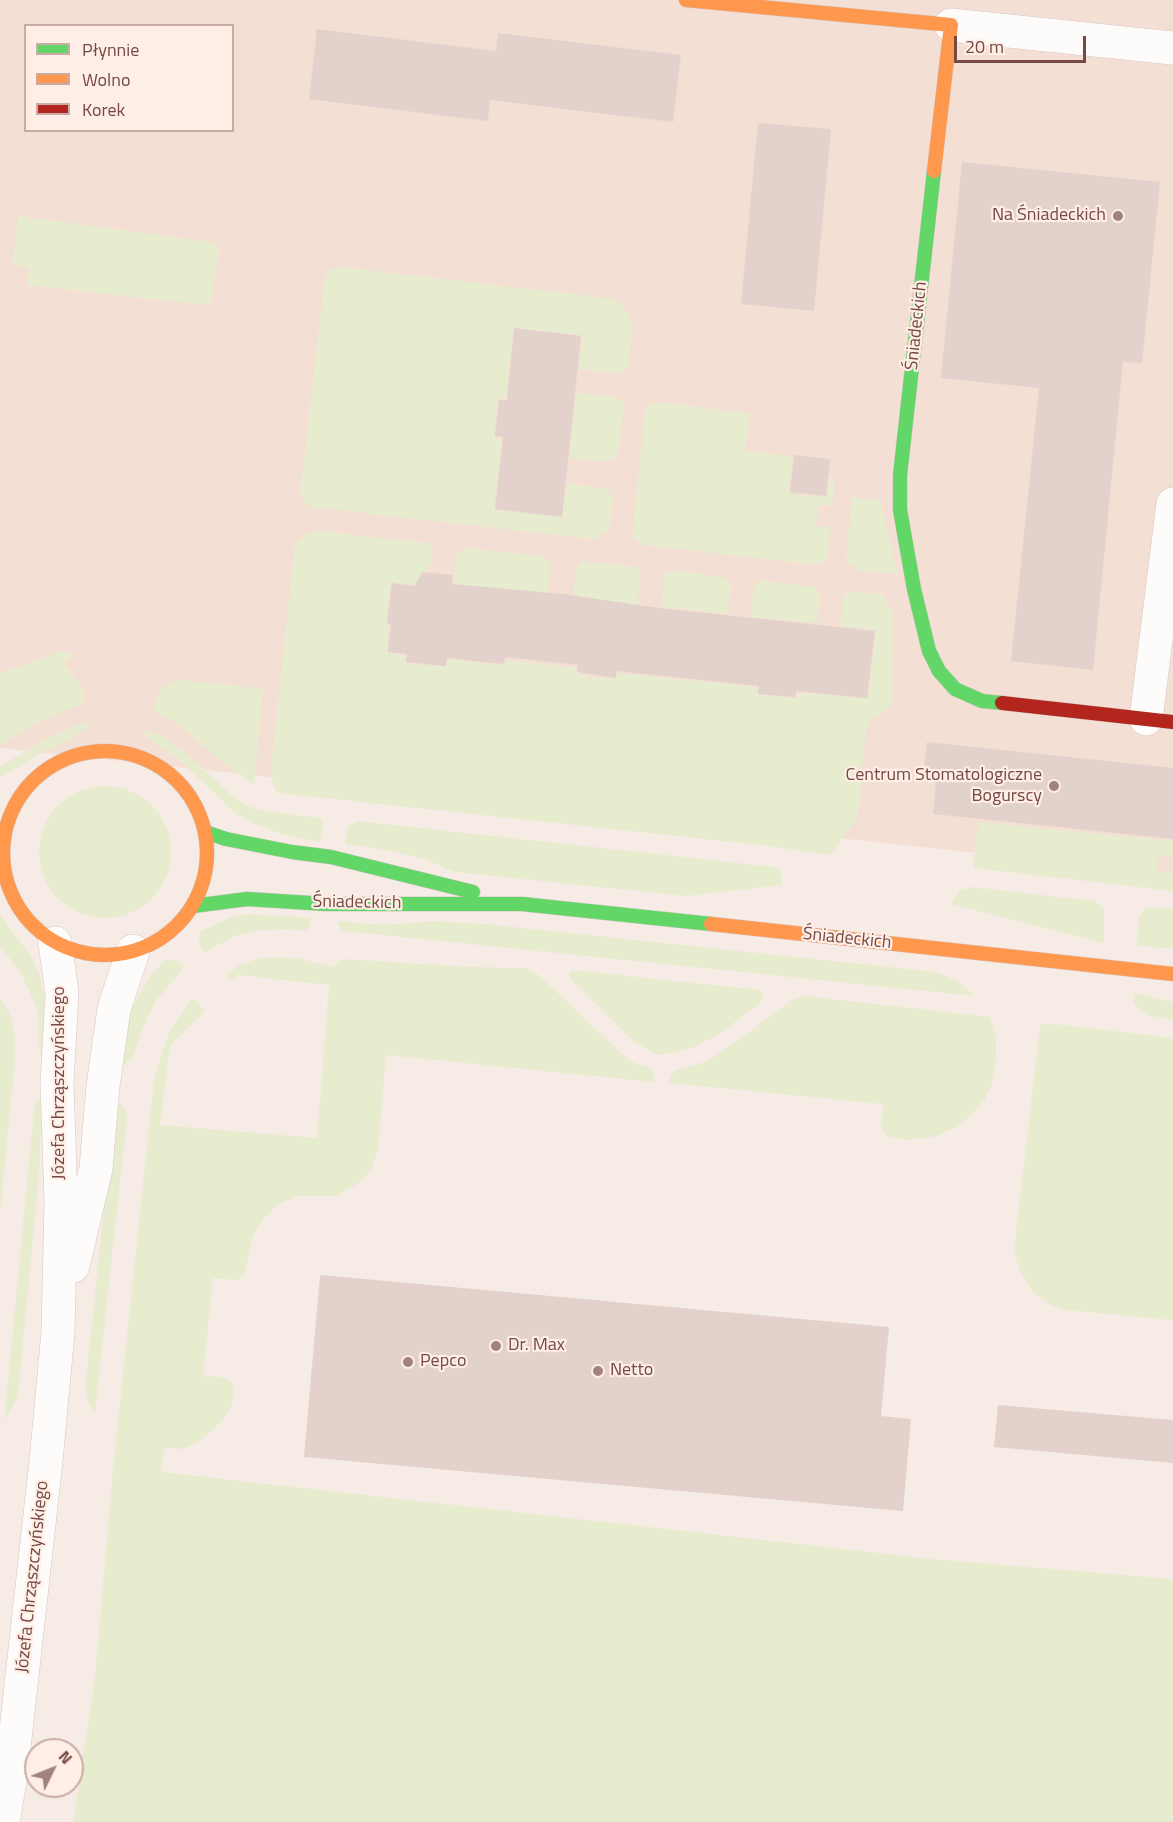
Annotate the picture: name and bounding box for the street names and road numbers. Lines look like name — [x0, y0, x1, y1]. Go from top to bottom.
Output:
street label: Śniadeckich — [902, 281, 932, 371]
street label: Śniadeckich — [312, 891, 402, 915]
street label: Śniadeckich — [802, 924, 892, 954]
street label: Józefa Chrząszczyńskiego — [49, 986, 71, 1180]
street label: Józefa Chrząszczyńskiego — [12, 1480, 54, 1674]

